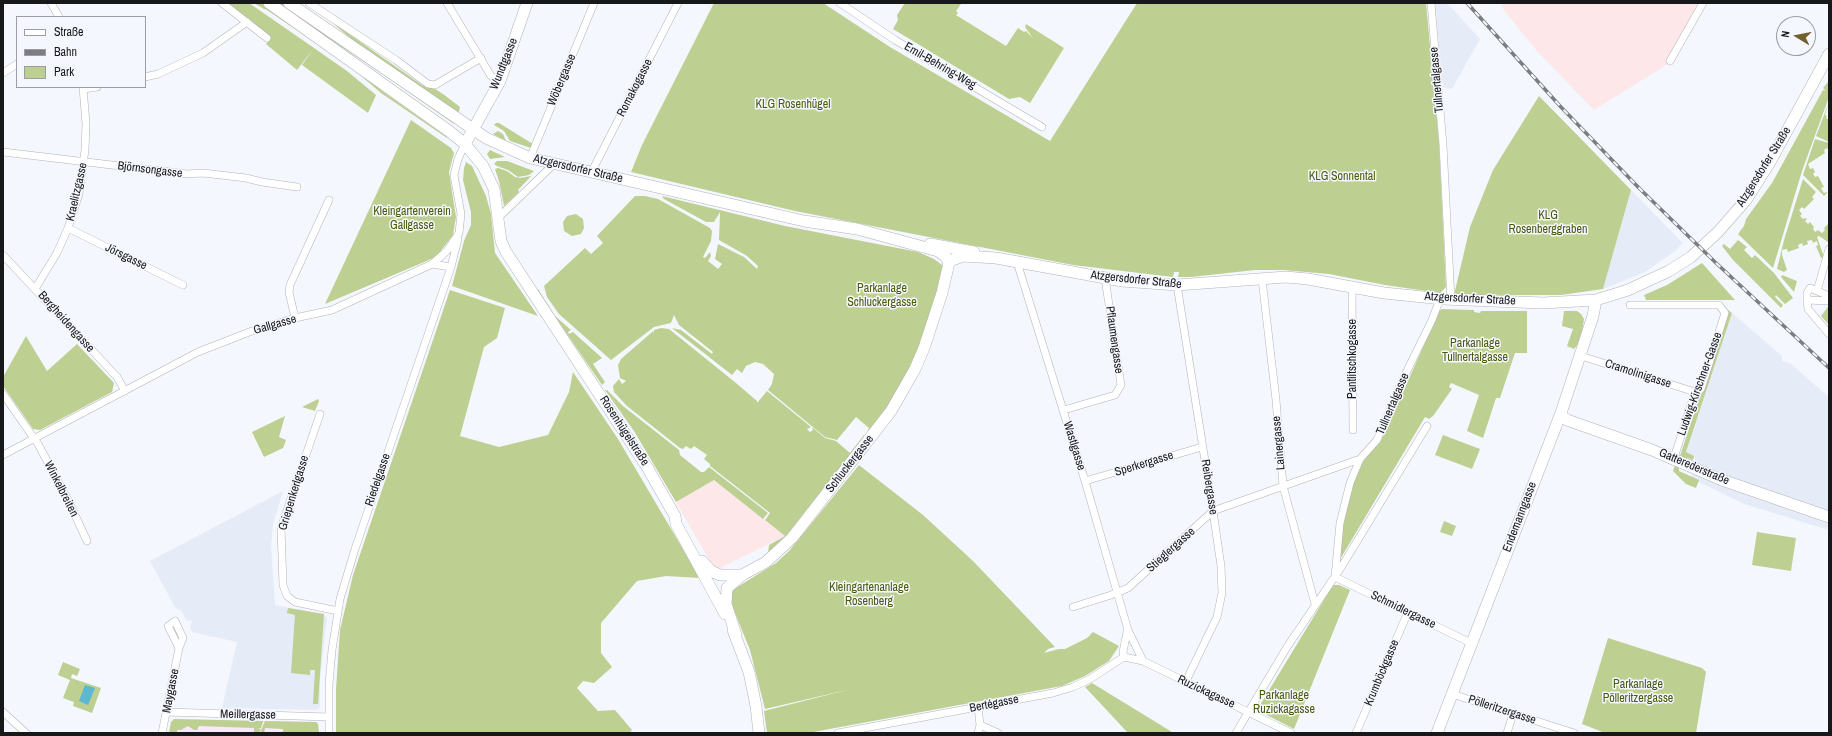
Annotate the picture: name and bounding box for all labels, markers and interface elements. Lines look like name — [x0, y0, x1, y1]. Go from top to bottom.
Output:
legend — [16, 16, 146, 88]
north arrow — [1776, 16, 1816, 56]
text: Straße — [54, 24, 84, 40]
text: N — [1778, 30, 1793, 39]
street label: Wundtgasse — [487, 36, 521, 92]
street label: Emil-Behring-Weg — [901, 40, 979, 92]
text: Bahn — [54, 44, 77, 60]
street label: Tullnertalgasse — [1427, 47, 1447, 113]
street label: Wöbergasse — [545, 52, 579, 108]
street label: Romakogasse — [614, 57, 656, 119]
text: Park — [54, 64, 74, 80]
park label: KLG Rosenhügel — [756, 98, 830, 112]
street label: Atzgersdorfer Straße — [1734, 124, 1794, 210]
street label: Atzgersdorfer Straße — [532, 152, 624, 186]
street label: Björnsongasse — [117, 159, 183, 181]
street label: Kraelitzgasse — [63, 161, 91, 223]
park label: KLG Sonnental — [1309, 170, 1375, 184]
park label: Kleingartenverein Gallgasse — [373, 205, 451, 233]
park label: KLG Rosenberggraben — [1509, 209, 1587, 237]
street label: Jörsgasse — [103, 241, 149, 273]
street label: Atzgersdorfer Straße — [1090, 268, 1182, 292]
park label: Parkanlage Schluckergasse — [847, 282, 917, 310]
street label: Bergheidengasse — [35, 289, 97, 355]
street label: Atzgersdorfer Straße — [1424, 289, 1516, 309]
street label: Pflaumengasse — [1102, 305, 1126, 375]
street label: Gallgasse — [252, 312, 298, 338]
street label: Pantlitschkogasse — [1346, 319, 1360, 399]
street label: Ludwig-Kirschner-Gasse — [1675, 330, 1725, 438]
park label: Parkanlage Tullnertalgasse — [1442, 337, 1508, 365]
street label: Cramolinigasse — [1603, 357, 1673, 391]
street label: Tullnertalgasse — [1374, 371, 1412, 437]
street label: Rosenhügelstraße — [596, 393, 652, 469]
street label: Lainergasse — [1269, 415, 1289, 471]
street label: Wastlgasse — [1060, 420, 1088, 472]
street label: Schluckergasse — [823, 432, 877, 496]
street label: Gatterederstraße — [1657, 446, 1731, 488]
street label: Sperkergasse — [1113, 448, 1175, 480]
street label: Riedelgasse — [362, 452, 394, 508]
street label: Griepenkerlgasse — [276, 454, 312, 532]
street label: Reibergasse — [1198, 458, 1220, 516]
street label: Winkelbreiten — [41, 459, 81, 519]
street label: Endemanngasse — [1500, 480, 1540, 554]
street label: Stieglergasse — [1144, 525, 1198, 575]
park label: Kleingartenanlage Rosenberg — [829, 581, 909, 609]
street label: Schmidlergasse — [1368, 588, 1438, 632]
street label: Krumböckgasse — [1362, 638, 1402, 708]
street label: Maygasse — [160, 668, 182, 714]
street label: Ruzickagasse — [1175, 672, 1237, 712]
park label: Parkanlage Pölleritzergasse — [1603, 678, 1673, 706]
park label: Parkanlage Ruzickagasse — [1253, 689, 1315, 717]
street label: Bertégasse — [968, 692, 1020, 716]
street label: Pölleritzergasse — [1466, 692, 1538, 728]
street label: Meillergasse — [220, 707, 276, 723]

